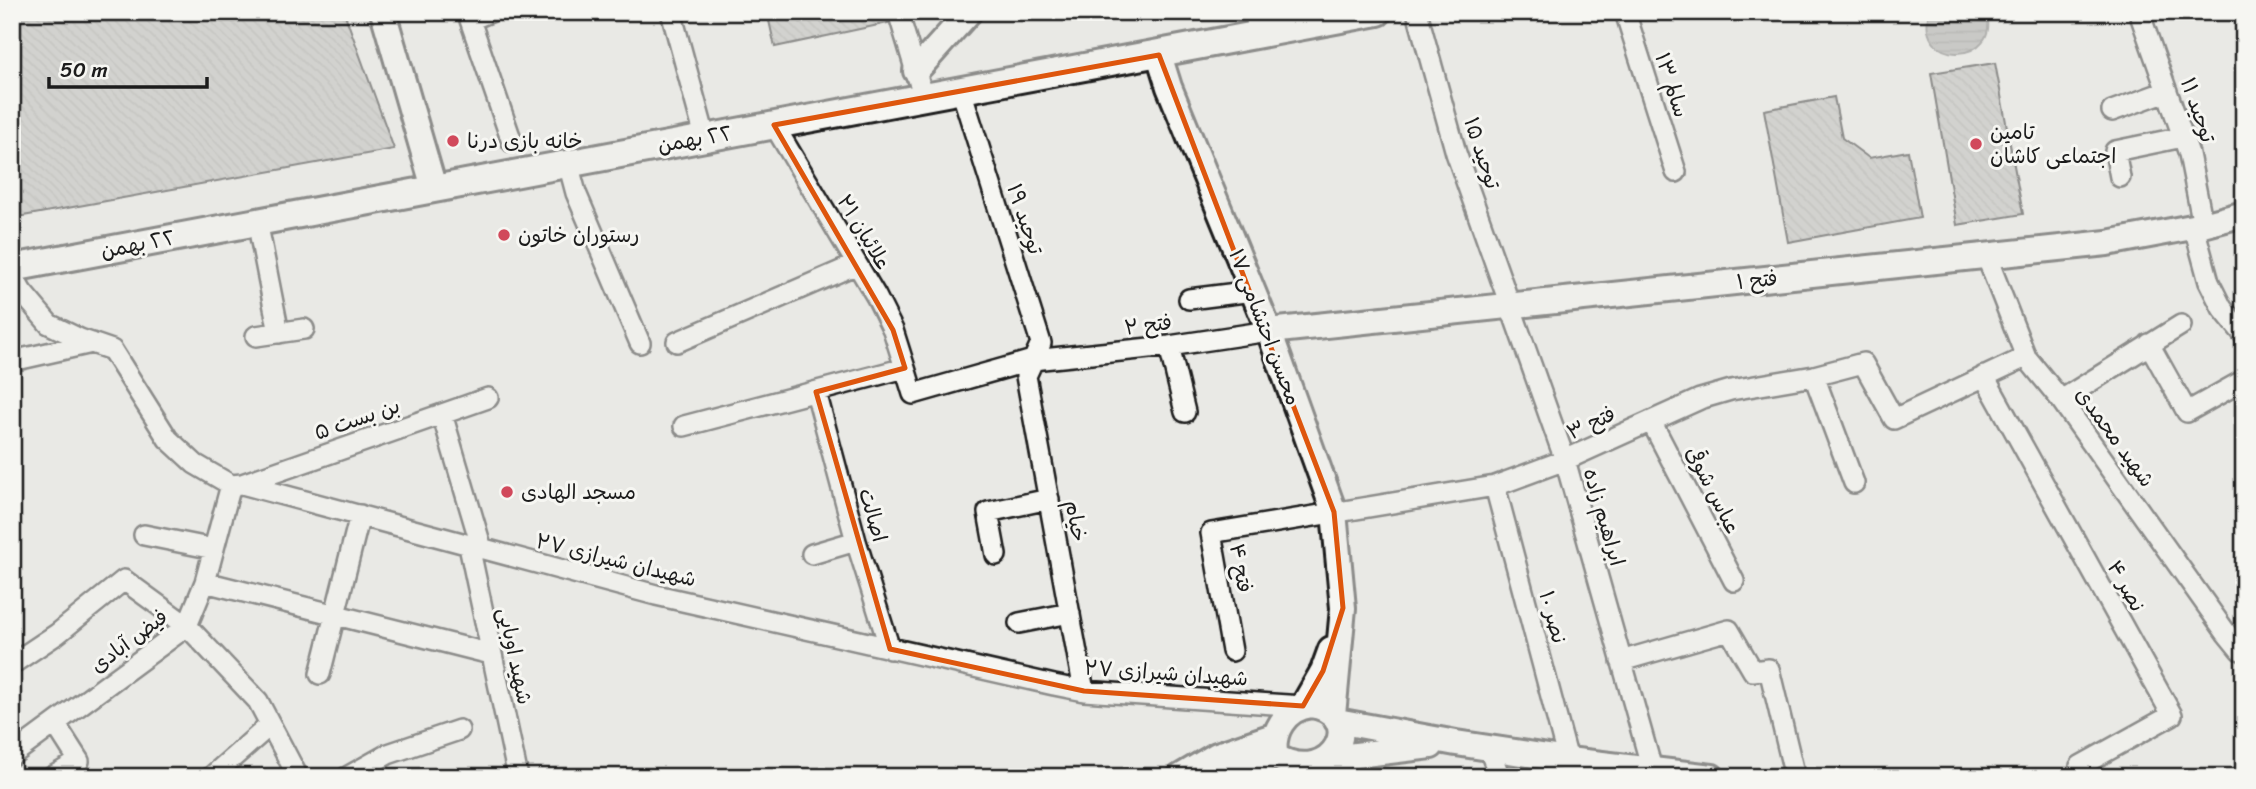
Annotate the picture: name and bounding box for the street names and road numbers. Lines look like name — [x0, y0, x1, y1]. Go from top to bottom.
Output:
street label: سالم ۱۳ — [1644, 48, 1700, 122]
street label: توحید ۱۱ — [2169, 72, 2227, 149]
street label: توحید ۱۵ — [1452, 112, 1512, 195]
street label: ٢٢ بهمن — [654, 114, 736, 164]
street label: توحید ۱۹ — [996, 179, 1055, 260]
street label: علائیان ۲۱ — [826, 187, 902, 277]
street label: ٢٢ بهمن — [97, 218, 179, 270]
street label: محسن احتشامی ۱۷ — [1218, 243, 1312, 411]
street label: فتح ۱ — [1735, 259, 1779, 301]
street label: فتح ۲ — [1122, 303, 1174, 347]
street label: شهید محمدی — [2065, 378, 2165, 496]
street label: بن بست ۵ — [309, 387, 405, 451]
street label: فتح ۳ — [1560, 395, 1622, 451]
street label: عباس شوقی — [1675, 439, 1751, 541]
street label: ابراهیم زاده — [1572, 464, 1636, 570]
street label: اصالت — [847, 484, 899, 546]
street label: خیام — [1054, 497, 1098, 545]
street label: شهیدان شیرازی ۲۷ — [532, 522, 700, 598]
street label: فتح ۴ — [1218, 540, 1264, 596]
street label: نصر ۴ — [2096, 553, 2156, 619]
street label: نصر ۱۰ — [1528, 586, 1578, 648]
street label: فیض آبادی — [82, 599, 176, 683]
street label: شهید اوبایی — [486, 604, 544, 708]
street label: شهیدان شیرازی ۲۷ — [1083, 648, 1249, 698]

